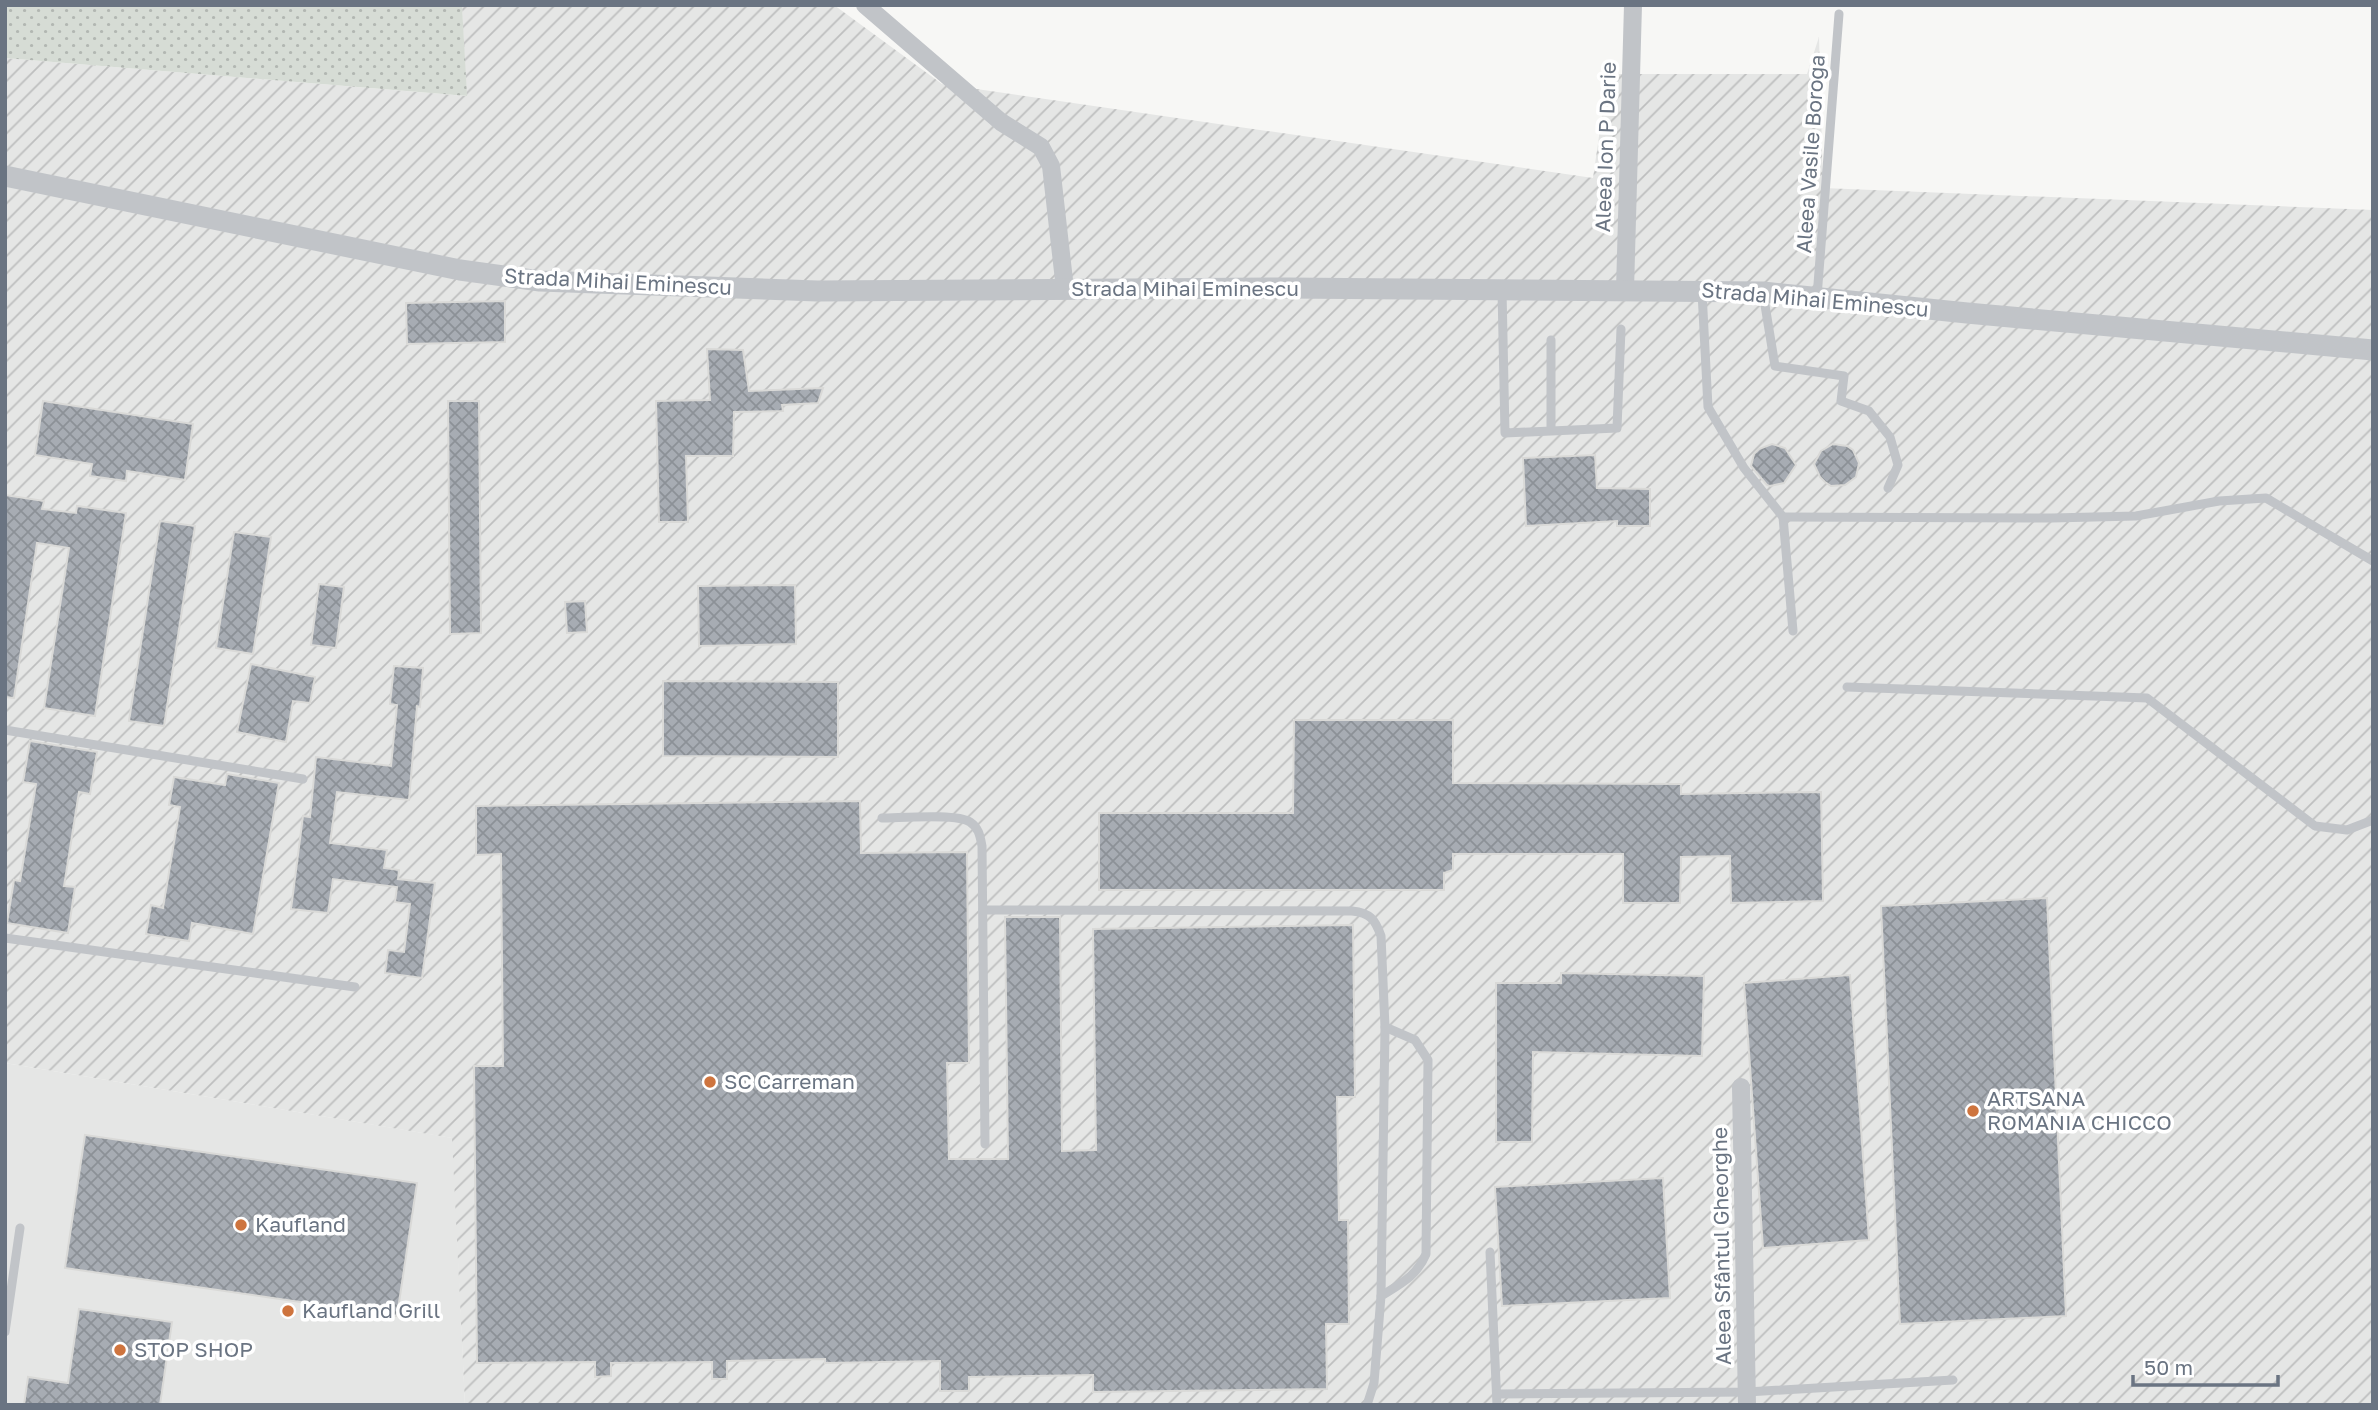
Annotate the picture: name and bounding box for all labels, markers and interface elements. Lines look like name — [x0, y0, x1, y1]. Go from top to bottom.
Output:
street label: Aleea Vasile Boroga — [1790, 54, 1830, 254]
street label: Aleea Ion P Darie — [1589, 61, 1621, 233]
street label: Strada Mihai Eminescu — [504, 262, 733, 300]
street label: Strada Mihai Eminescu — [1071, 275, 1299, 301]
street label: Strada Mihai Eminescu — [1700, 276, 1930, 322]
place label: SC Carreman — [724, 1068, 855, 1094]
marker: SC Carreman — [702, 1074, 718, 1090]
place label: ARTSANA ROMANIA CHICCO — [1987, 1085, 2172, 1135]
marker: ARTSANA ROMANIA CHICCO — [1965, 1103, 1981, 1119]
street label: Aleea Sfântul Gheorghe — [1706, 1127, 1736, 1365]
place label: Kaufland — [255, 1211, 346, 1237]
marker: Kaufland — [233, 1217, 249, 1233]
place label: Kaufland Grill — [302, 1297, 440, 1323]
marker: Kaufland Grill — [280, 1303, 296, 1319]
place label: STOP SHOP — [134, 1336, 253, 1362]
marker: STOP SHOP — [112, 1342, 128, 1358]
scale bar — [2133, 1344, 2278, 1388]
text: 50 m — [2144, 1354, 2193, 1380]

